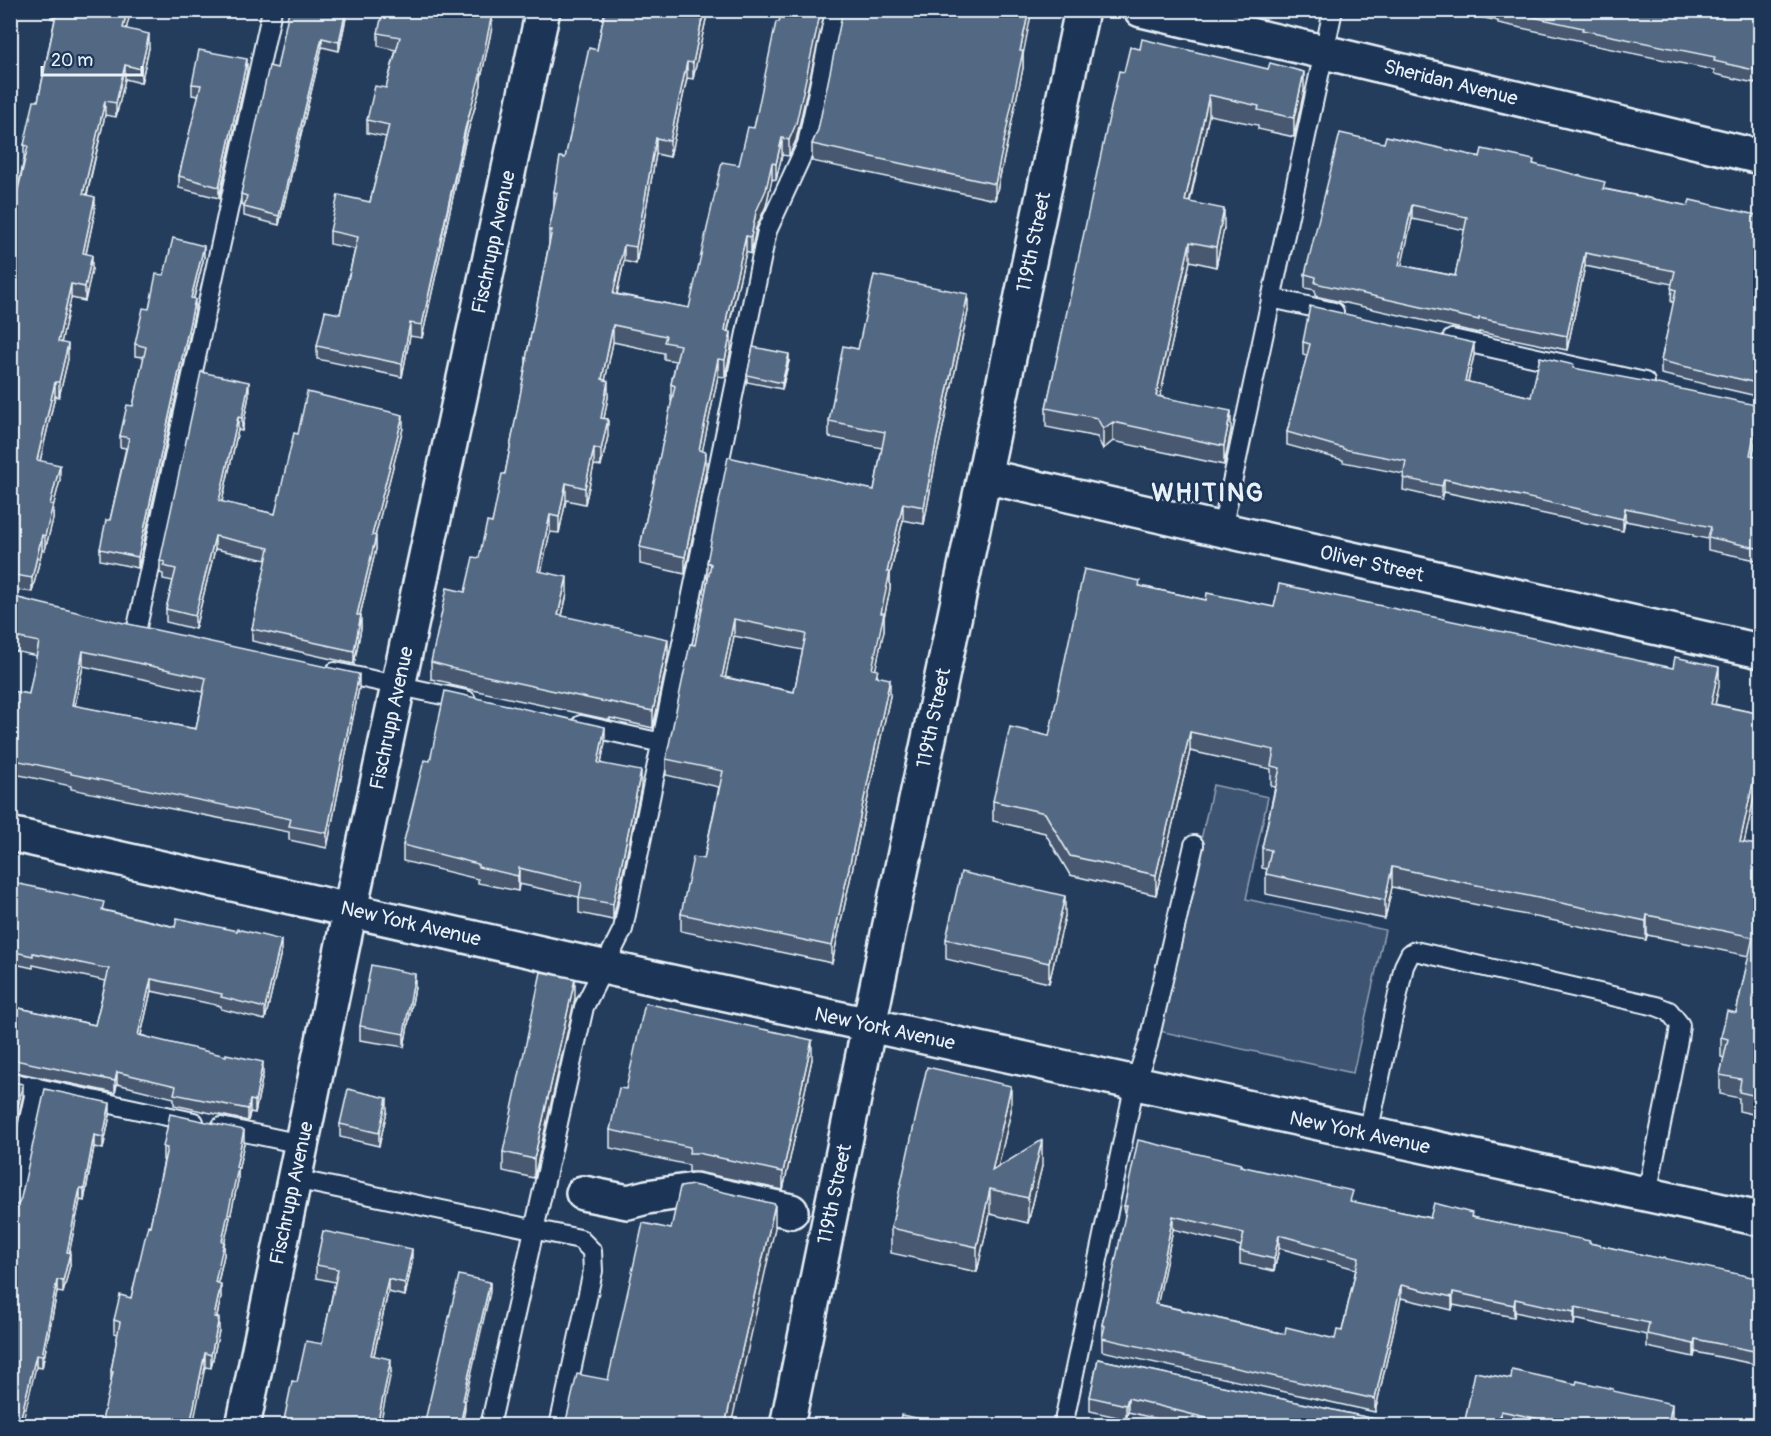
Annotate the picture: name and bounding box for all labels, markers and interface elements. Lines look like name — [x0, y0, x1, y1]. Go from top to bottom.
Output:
scale bar — [42, 39, 142, 77]
text: 20 m — [51, 49, 93, 72]
street label: Sheridan Avenue — [1381, 54, 1521, 111]
street label: Fischrupp Avenue — [466, 168, 521, 316]
street label: 119th Street — [1011, 189, 1057, 295]
district label: WHITING — [1151, 477, 1265, 509]
street label: Oliver Street — [1317, 539, 1427, 588]
street label: Fischrupp Avenue — [364, 644, 419, 792]
street label: 119th Street — [911, 665, 957, 771]
street label: New York Avenue — [338, 895, 484, 952]
street label: New York Avenue — [812, 1001, 958, 1056]
street label: New York Avenue — [1287, 1105, 1433, 1160]
street label: Fischrupp Avenue — [264, 1119, 319, 1267]
street label: 119th Street — [812, 1141, 858, 1247]

